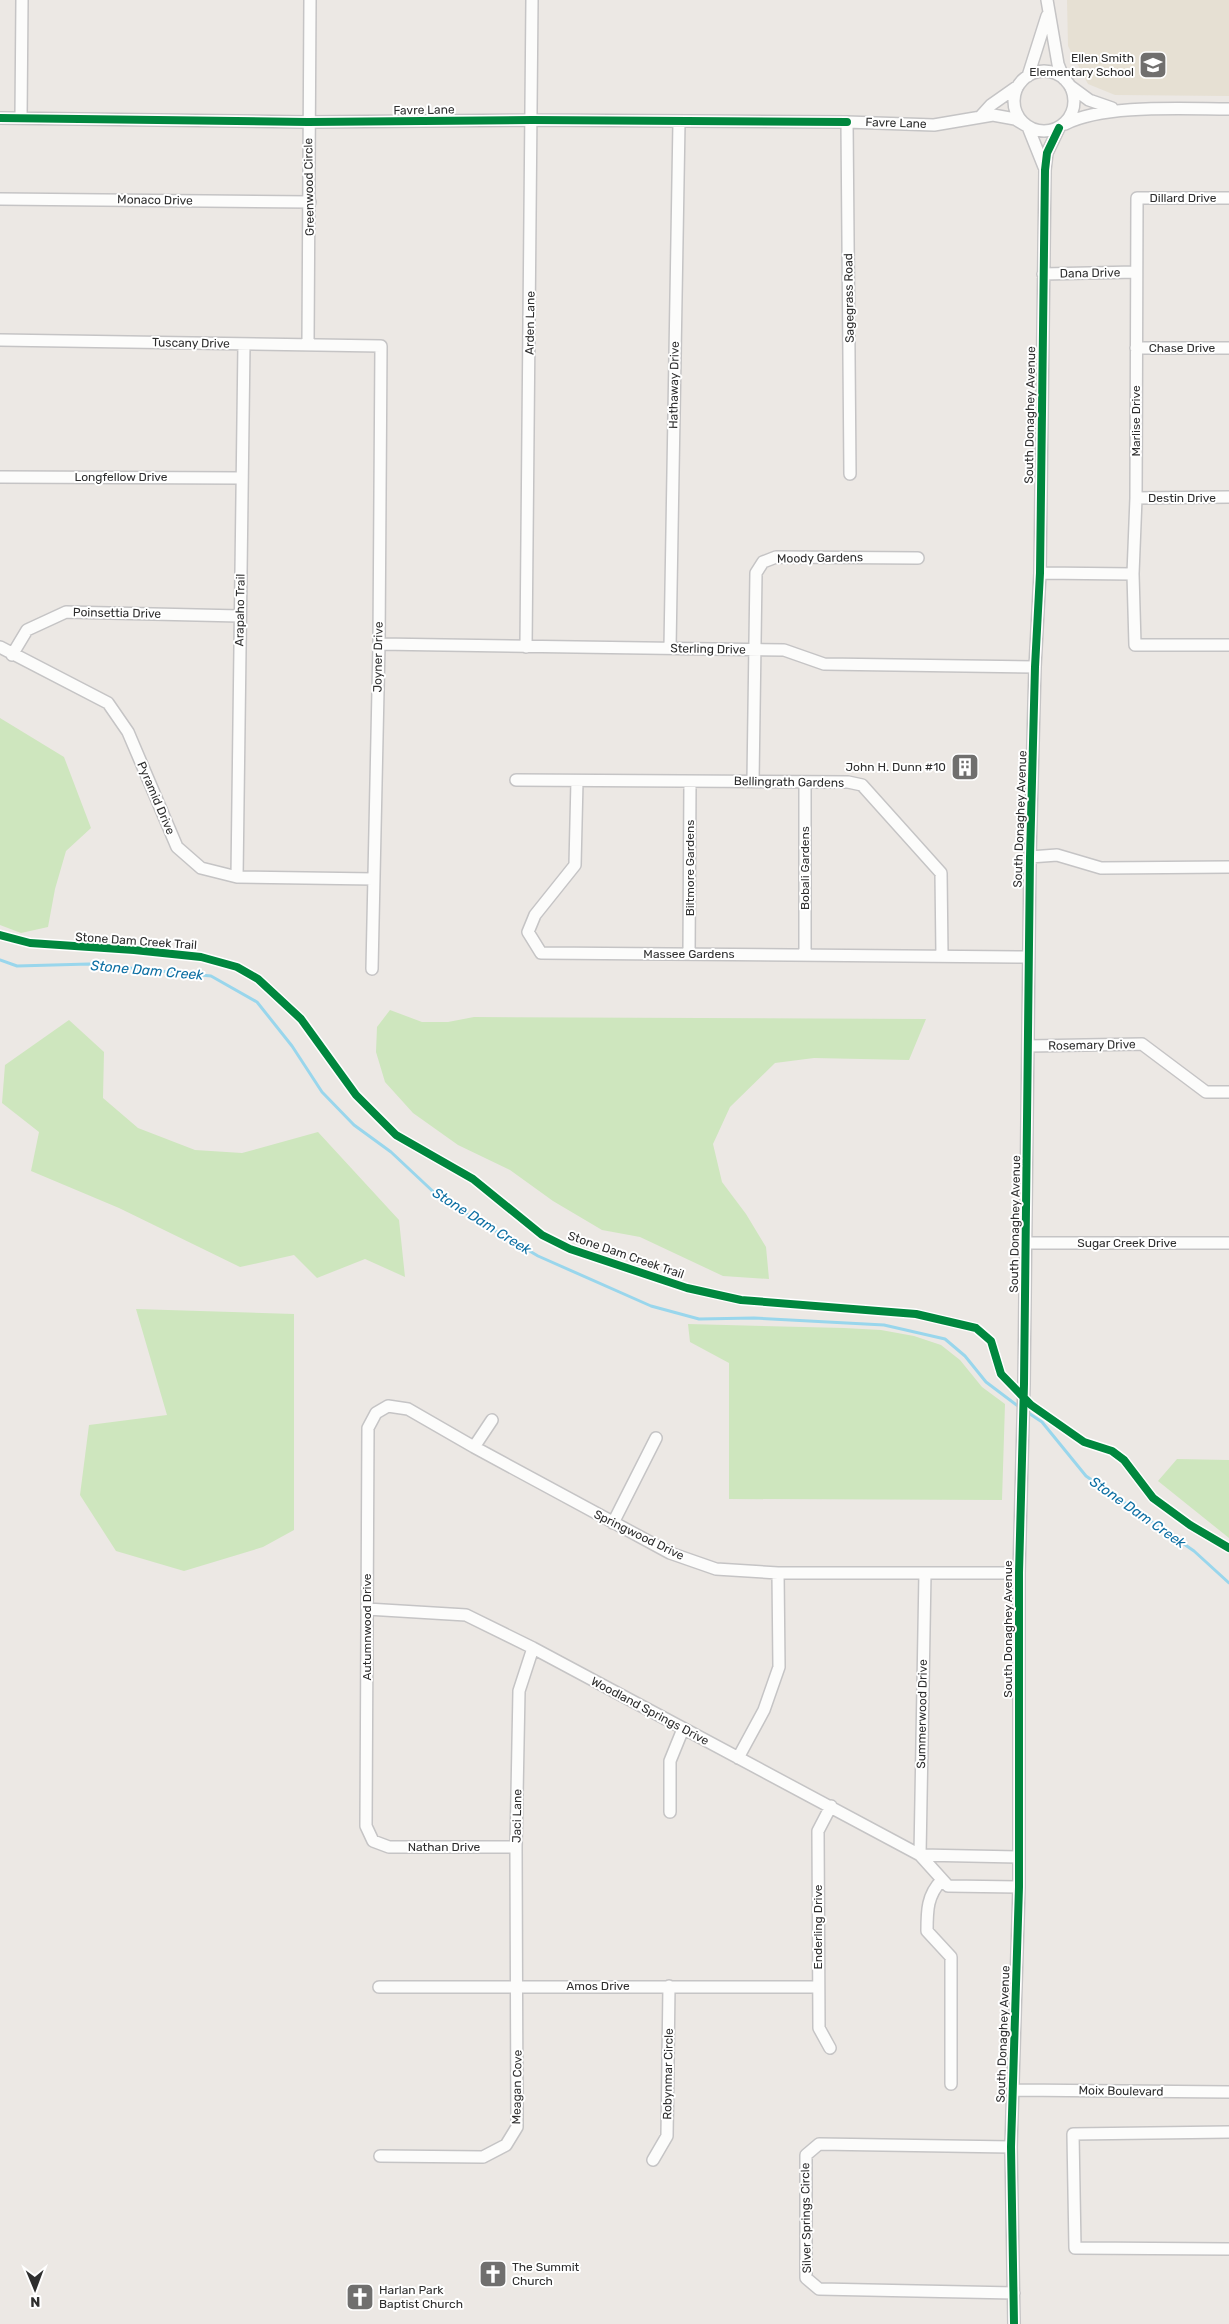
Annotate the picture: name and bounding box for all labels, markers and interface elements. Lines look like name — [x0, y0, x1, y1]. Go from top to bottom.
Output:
school or university icon: Ellen Smith Elementary School — [1138, 50, 1168, 80]
place label: Ellen Smith Elementary School — [1029, 51, 1134, 79]
street label: Favre Lane — [393, 102, 455, 118]
street label: Favre Lane — [865, 115, 927, 131]
street label: Greenwood Circle — [301, 138, 317, 236]
street label: Dillard Drive — [1149, 191, 1217, 205]
street label: Monaco Drive — [117, 192, 193, 208]
street label: Sagegrass Road — [841, 253, 857, 343]
street label: Dana Drive — [1060, 265, 1121, 281]
street label: Arden Lane — [522, 291, 538, 355]
street label: Tuscany Drive — [152, 335, 230, 351]
street label: Hathaway Drive — [666, 341, 682, 429]
street label: Chase Drive — [1149, 341, 1216, 355]
street label: South Donaghey Avenue — [1022, 346, 1038, 484]
street label: Marlise Drive — [1129, 385, 1143, 457]
street label: Longfellow Drive — [75, 470, 168, 484]
street label: Destin Drive — [1148, 491, 1216, 505]
street label: Moody Gardens — [777, 550, 863, 566]
street label: Arapaho Trail — [232, 573, 248, 646]
street label: Poinsettia Drive — [73, 605, 162, 621]
street label: Joyner Drive — [370, 621, 386, 693]
street label: Sterling Drive — [670, 641, 746, 657]
street label: South Donaghey Avenue — [1011, 750, 1029, 888]
building icon: John H. Dunn #10 — [950, 752, 980, 782]
street label: Pyramid Drive — [134, 759, 178, 837]
place label: John H. Dunn #10 — [845, 760, 946, 774]
street label: Bellingrath Gardens — [734, 774, 844, 790]
street label: Biltmore Gardens — [683, 820, 697, 916]
street label: Bobali Gardens — [798, 826, 812, 910]
street label: Stone Dam Creek Trail — [75, 930, 197, 952]
street label: Massee Gardens — [643, 947, 735, 961]
water label: Stone Dam Creek — [90, 957, 205, 984]
street label: Rosemary Drive — [1048, 1037, 1136, 1053]
street label: South Donaghey Avenue — [1007, 1155, 1023, 1293]
water label: Stone Dam Creek — [429, 1184, 535, 1259]
street label: Stone Dam Creek Trail — [566, 1229, 686, 1281]
street label: Sugar Creek Drive — [1077, 1236, 1177, 1250]
water label: Stone Dam Creek — [1087, 1473, 1190, 1552]
street label: Springwood Drive — [592, 1507, 687, 1563]
street label: South Donaghey Avenue — [1001, 1560, 1015, 1698]
street label: Autumnwood Drive — [360, 1573, 374, 1681]
street label: Summerwood Drive — [914, 1659, 930, 1769]
street label: Woodland Springs Drive — [589, 1674, 712, 1748]
street label: Jaci Lane — [510, 1789, 524, 1843]
street label: Nathan Drive — [408, 1840, 481, 1854]
street label: Enderling Drive — [811, 1884, 825, 1970]
street label: South Donaghey Avenue — [994, 1965, 1012, 2103]
street label: Amos Drive — [566, 1979, 630, 1993]
street label: Robynmar Circle — [660, 2028, 676, 2120]
street label: Meagan Cove — [509, 2049, 525, 2124]
street label: Moix Boulevard — [1078, 2083, 1164, 2099]
street label: Silver Springs Circle — [798, 2162, 814, 2274]
church icon: The Summit Church — [478, 2259, 508, 2289]
place label: The Summit Church — [512, 2260, 580, 2288]
north arrow — [10, 2264, 60, 2314]
church icon: Harlan Park Baptist Church — [345, 2282, 375, 2312]
place label: Harlan Park Baptist Church — [379, 2283, 463, 2311]
text: N — [30, 2293, 40, 2310]

